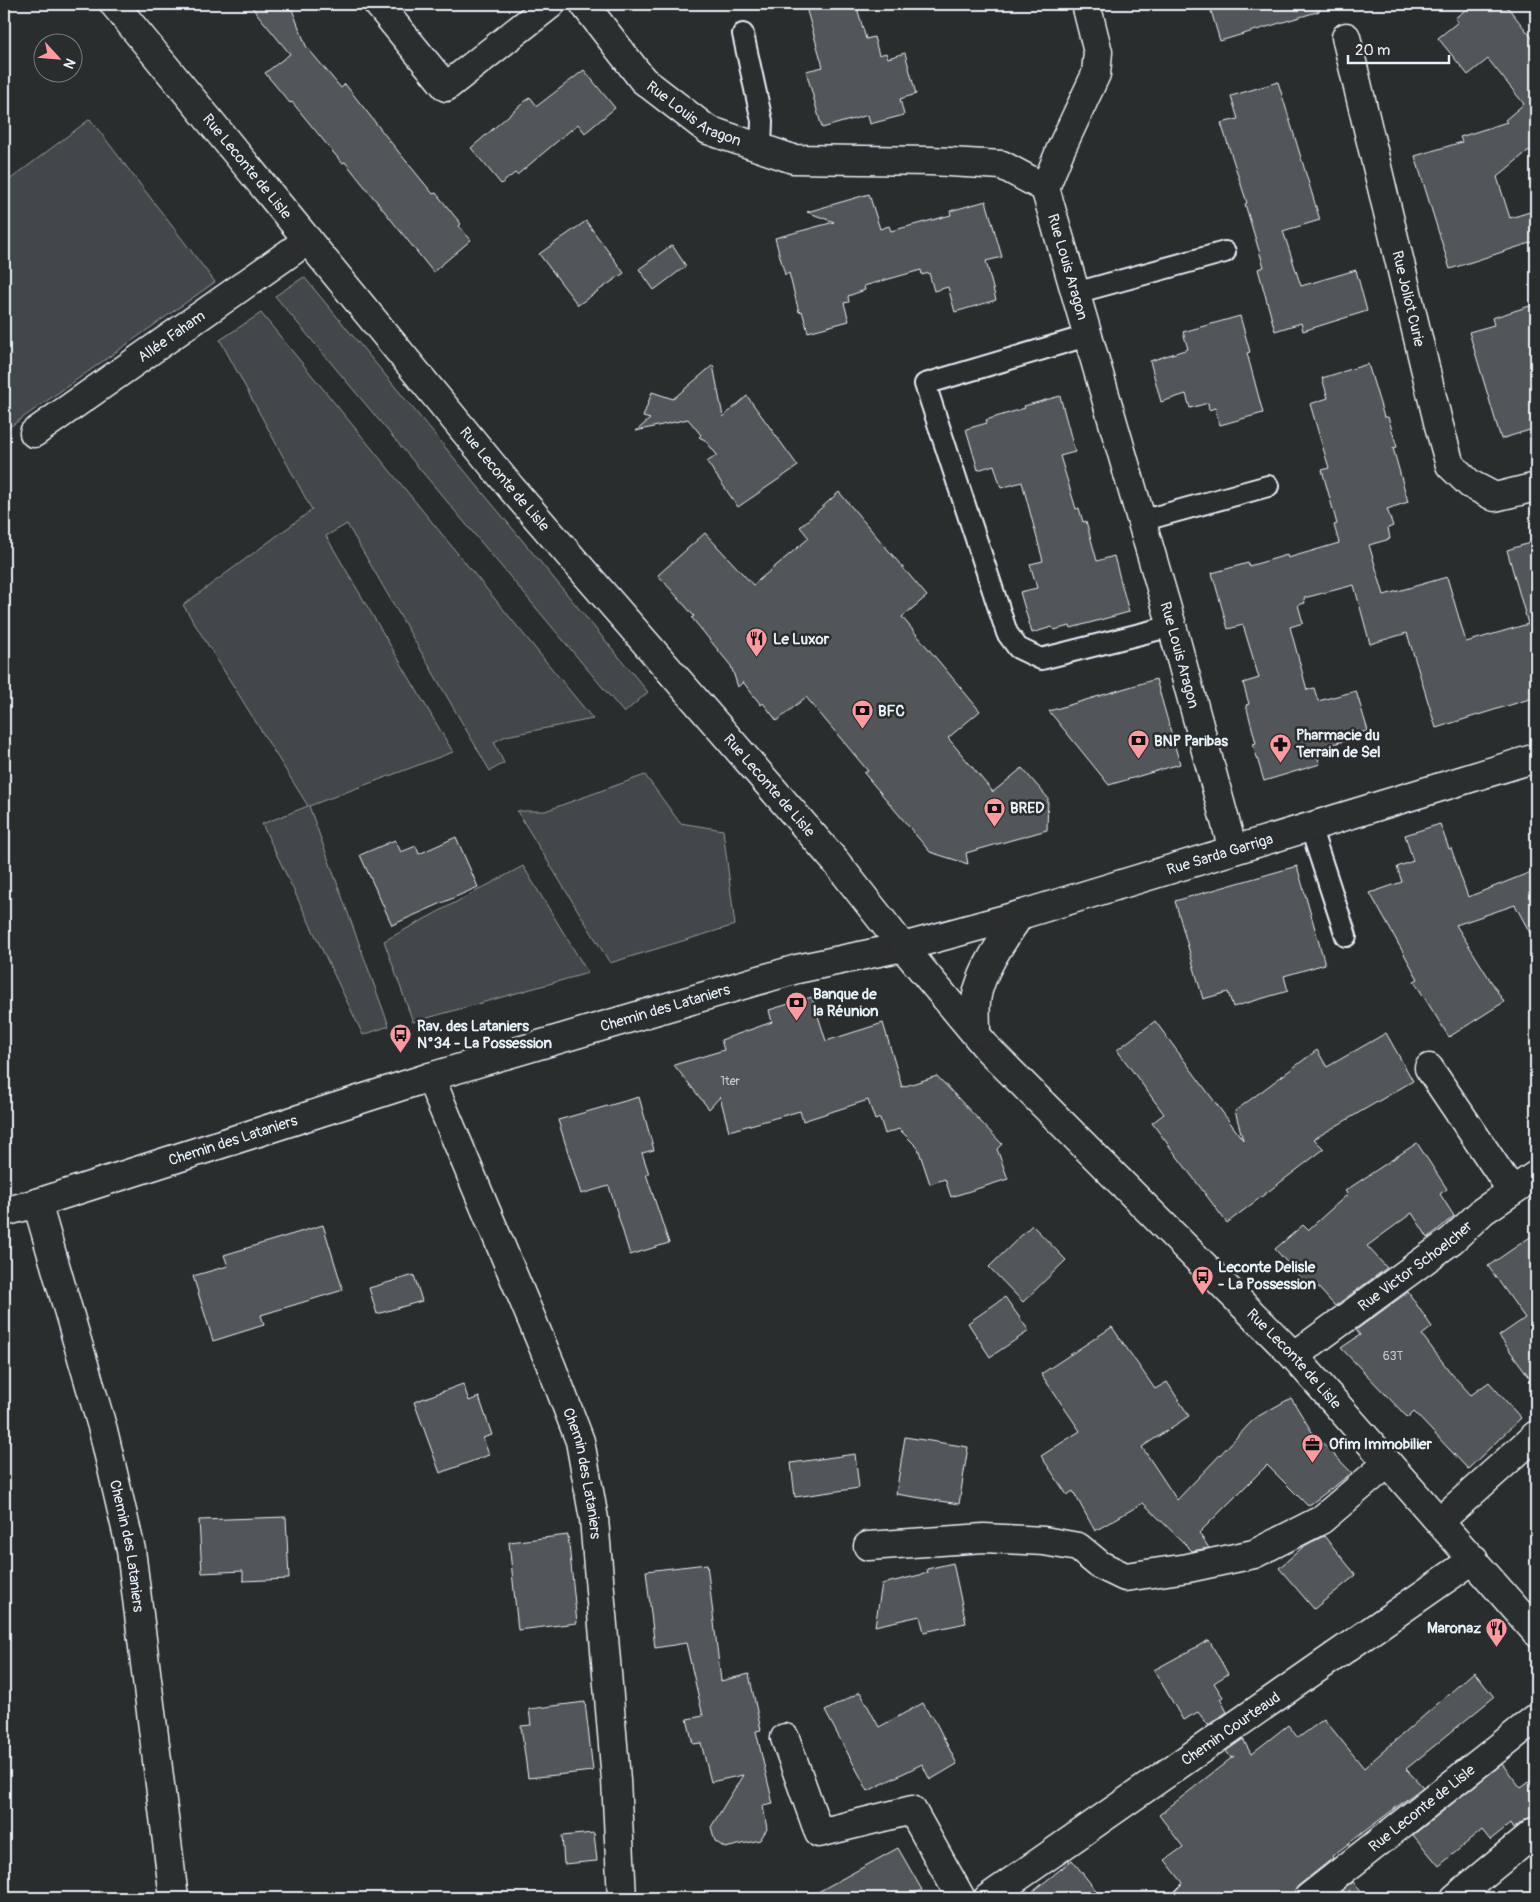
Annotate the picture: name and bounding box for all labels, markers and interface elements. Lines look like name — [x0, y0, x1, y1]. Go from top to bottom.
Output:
north arrow — [32, 32, 82, 82]
scale bar — [1348, 32, 1449, 64]
text: 20 m — [1355, 41, 1390, 60]
text: N — [60, 55, 79, 71]
street label: Rue Louis Aragon — [642, 77, 744, 151]
street label: Rue Leconte de Lisle — [198, 110, 296, 224]
street label: Rue Louis Aragon — [1043, 212, 1092, 322]
street label: Rue Joliot Curie — [1387, 249, 1429, 349]
street label: Allée Faham — [134, 306, 209, 367]
street label: Rue Leconte de Lisle — [455, 423, 554, 536]
street label: Rue Louis Aragon — [1155, 600, 1203, 711]
restaurant icon: Le Luxor — [745, 627, 769, 658]
place label: Le Luxor — [773, 630, 830, 649]
bank icon: BFC — [850, 699, 874, 730]
place label: BFC — [878, 702, 905, 721]
place label: Pharmacie du Terrain de Sel — [1295, 726, 1381, 762]
bank icon: BNP Paribas — [1126, 729, 1150, 760]
street label: Rue Leconte de Lisle — [719, 730, 819, 842]
place label: BNP Paribas — [1154, 732, 1228, 751]
pharmacy icon: Pharmacie du Terrain de Sel — [1268, 732, 1292, 763]
bank icon: BRED — [982, 796, 1006, 827]
place label: BRED — [1010, 799, 1045, 818]
street label: Rue Sarda Garriga — [1164, 830, 1275, 880]
street label: Chemin des Lataniers — [598, 980, 733, 1036]
place label: Banque de la Réunion — [813, 985, 879, 1021]
bank icon: Banque de la Réunion — [785, 991, 809, 1022]
place label: Rav. des Lataniers N°34 - La Possession — [417, 1017, 552, 1053]
bus stop icon: Rav. des Lataniers N°34 - La Possession — [389, 1023, 413, 1054]
house number: 1ter — [720, 1074, 741, 1089]
street label: Chemin des Lataniers — [166, 1111, 300, 1170]
street label: Rue Victor Schoelcher — [1354, 1216, 1477, 1316]
place label: Leconte Delisle - La Possession — [1218, 1258, 1316, 1294]
bus stop icon: Leconte Delisle - La Possession — [1190, 1264, 1214, 1295]
street label: Rue Leconte de Lisle — [1242, 1305, 1346, 1414]
house number: 63T — [1383, 1349, 1404, 1364]
street label: Chemin des Lataniers — [558, 1405, 605, 1540]
office icon: Ofim Immobilier — [1301, 1432, 1325, 1463]
place label: Ofim Immobilier — [1329, 1435, 1432, 1454]
street label: Chemin des Lataniers — [105, 1478, 148, 1614]
restaurant icon: Maronaz — [1485, 1616, 1509, 1647]
place label: Maronaz — [1427, 1619, 1481, 1638]
street label: Chemin Courteaud — [1178, 1688, 1284, 1770]
street label: Rue Leconte de Lisle — [1365, 1760, 1480, 1856]

